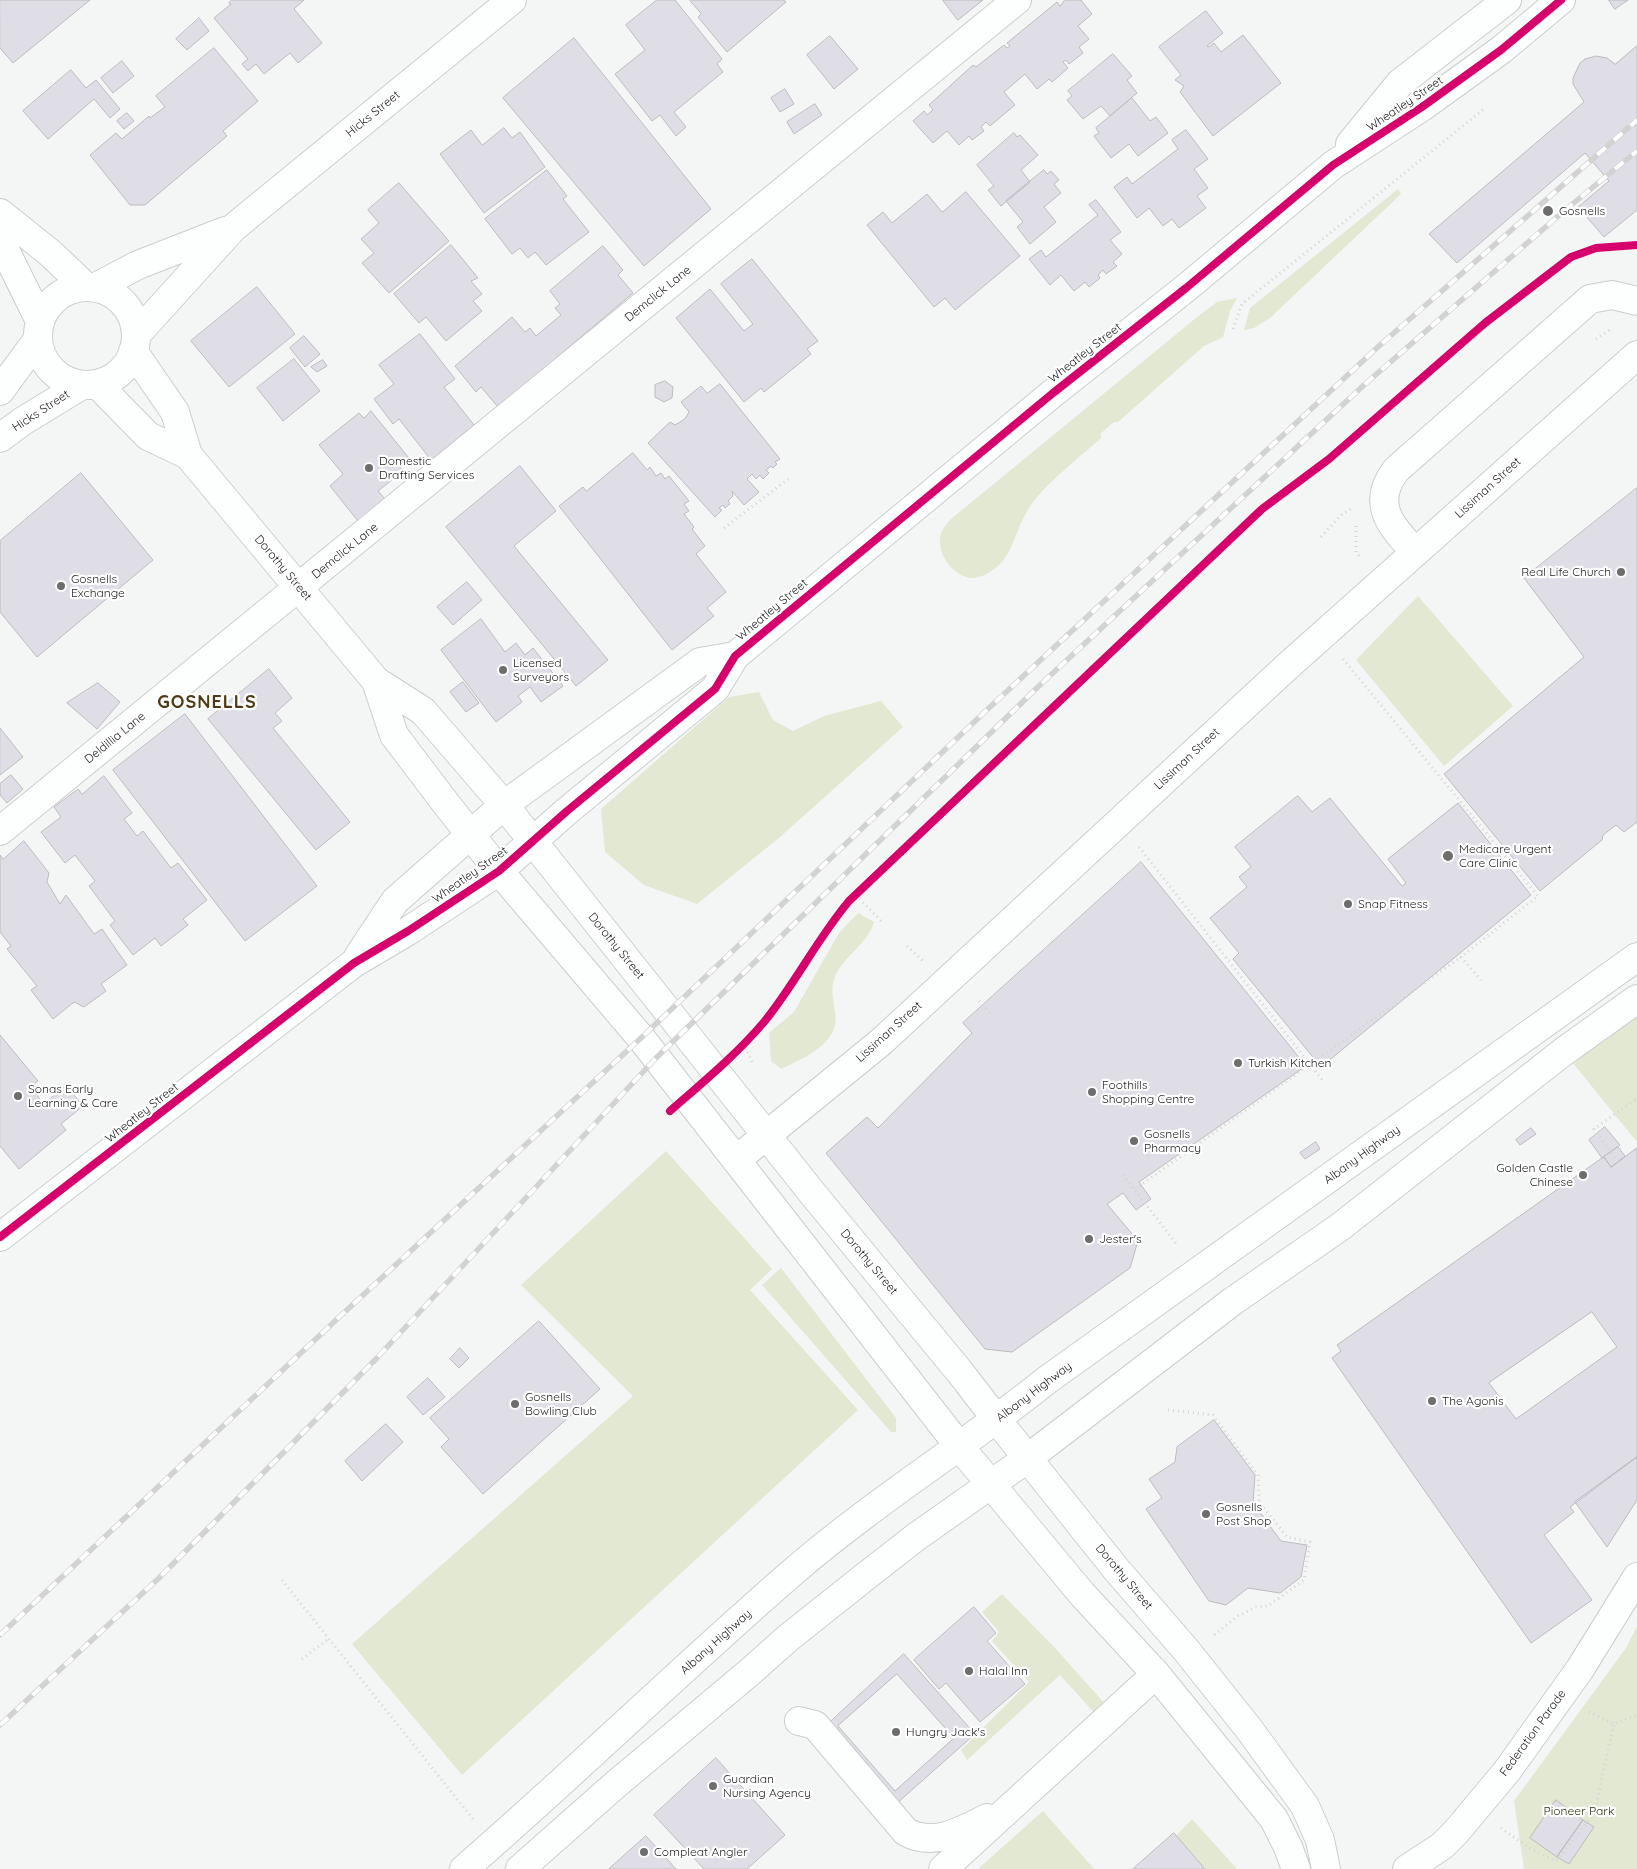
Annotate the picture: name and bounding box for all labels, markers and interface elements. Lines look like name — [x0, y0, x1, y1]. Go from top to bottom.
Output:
street label: Wheatley Street — [1364, 73, 1446, 135]
street label: Hicks Street — [343, 88, 403, 140]
marker: Gosnells — [1541, 204, 1555, 218]
place label: Gosnells — [1559, 204, 1605, 218]
street label: Demclick Lane — [622, 263, 694, 325]
street label: Wheatley Street — [1046, 320, 1124, 386]
street label: Hicks Street — [10, 387, 72, 435]
place label: Domestic Drafting Services — [379, 454, 474, 482]
street label: Lissiman Street — [1452, 455, 1524, 521]
marker: Domestic Drafting Services — [363, 462, 375, 474]
street label: Demclick Lane — [309, 520, 381, 582]
street label: Dorothy Street — [251, 532, 315, 604]
place label: Real Life Church — [1521, 565, 1611, 579]
marker: Real Life Church — [1615, 566, 1627, 578]
place label: Gosnells Exchange — [71, 572, 125, 600]
street label: Wheatley Street — [733, 576, 811, 644]
marker: Gosnells Exchange — [55, 580, 67, 592]
place label: Licensed Surveyors — [513, 656, 569, 684]
marker: Licensed Surveyors — [497, 664, 509, 676]
district label: GOSNELLS — [156, 692, 258, 714]
street label: Deldillia Lane — [82, 709, 148, 767]
street label: Lissiman Street — [1151, 725, 1223, 793]
place label: Medicare Urgent Care Clinic — [1459, 842, 1551, 870]
street label: Wheatley Street — [429, 844, 511, 906]
marker: Medicare Urgent Care Clinic — [1441, 849, 1455, 863]
place label: Snap Fitness — [1358, 897, 1428, 911]
marker: Snap Fitness — [1342, 898, 1354, 910]
street label: Dorothy Street — [585, 910, 647, 982]
street label: Lissiman Street — [853, 999, 925, 1065]
place label: Turkish Kitchen — [1248, 1056, 1331, 1070]
marker: Turkish Kitchen — [1232, 1057, 1244, 1069]
place label: Foothills Shopping Centre — [1102, 1078, 1194, 1106]
street label: Wheatley Street — [103, 1080, 181, 1146]
place label: Sonas Early Learning & Care — [28, 1082, 118, 1110]
marker: Foothills Shopping Centre — [1086, 1086, 1098, 1098]
marker: Sonas Early Learning & Care — [12, 1090, 24, 1102]
street label: Albany Highway — [1321, 1123, 1403, 1187]
place label: Gosnells Pharmacy — [1144, 1127, 1201, 1155]
marker: Gosnells Pharmacy — [1128, 1135, 1140, 1147]
place label: Golden Castle Chinese — [1496, 1161, 1573, 1189]
marker: Golden Castle Chinese — [1577, 1169, 1589, 1181]
street label: Dorothy Street — [837, 1226, 901, 1298]
place label: Jester's — [1099, 1232, 1142, 1246]
marker: Jester's — [1083, 1233, 1095, 1245]
street label: Albany Highway — [993, 1359, 1075, 1425]
place label: Gosnells Bowling Club — [525, 1390, 597, 1418]
place label: The Agonis — [1442, 1394, 1504, 1408]
marker: The Agonis — [1426, 1395, 1438, 1407]
marker: Gosnells Bowling Club — [509, 1398, 521, 1410]
place label: Gosnells Post Shop — [1216, 1500, 1271, 1528]
marker: Gosnells Post Shop — [1200, 1508, 1212, 1520]
street label: Dorothy Street — [1092, 1541, 1156, 1613]
street label: Albany Highway — [677, 1606, 755, 1678]
place label: Halal Inn — [979, 1664, 1028, 1678]
marker: Halal Inn — [963, 1665, 975, 1677]
street label: Federation Parade — [1497, 1687, 1569, 1779]
place label: Hungry Jack's — [906, 1725, 985, 1739]
marker: Hungry Jack's — [890, 1726, 902, 1738]
place label: Guardian Nursing Agency — [723, 1772, 811, 1800]
marker: Guardian Nursing Agency — [707, 1780, 719, 1792]
park label: Pioneer Park — [1544, 1804, 1614, 1818]
place label: Compleat Angler — [654, 1845, 748, 1859]
marker: Compleat Angler — [638, 1846, 650, 1858]

